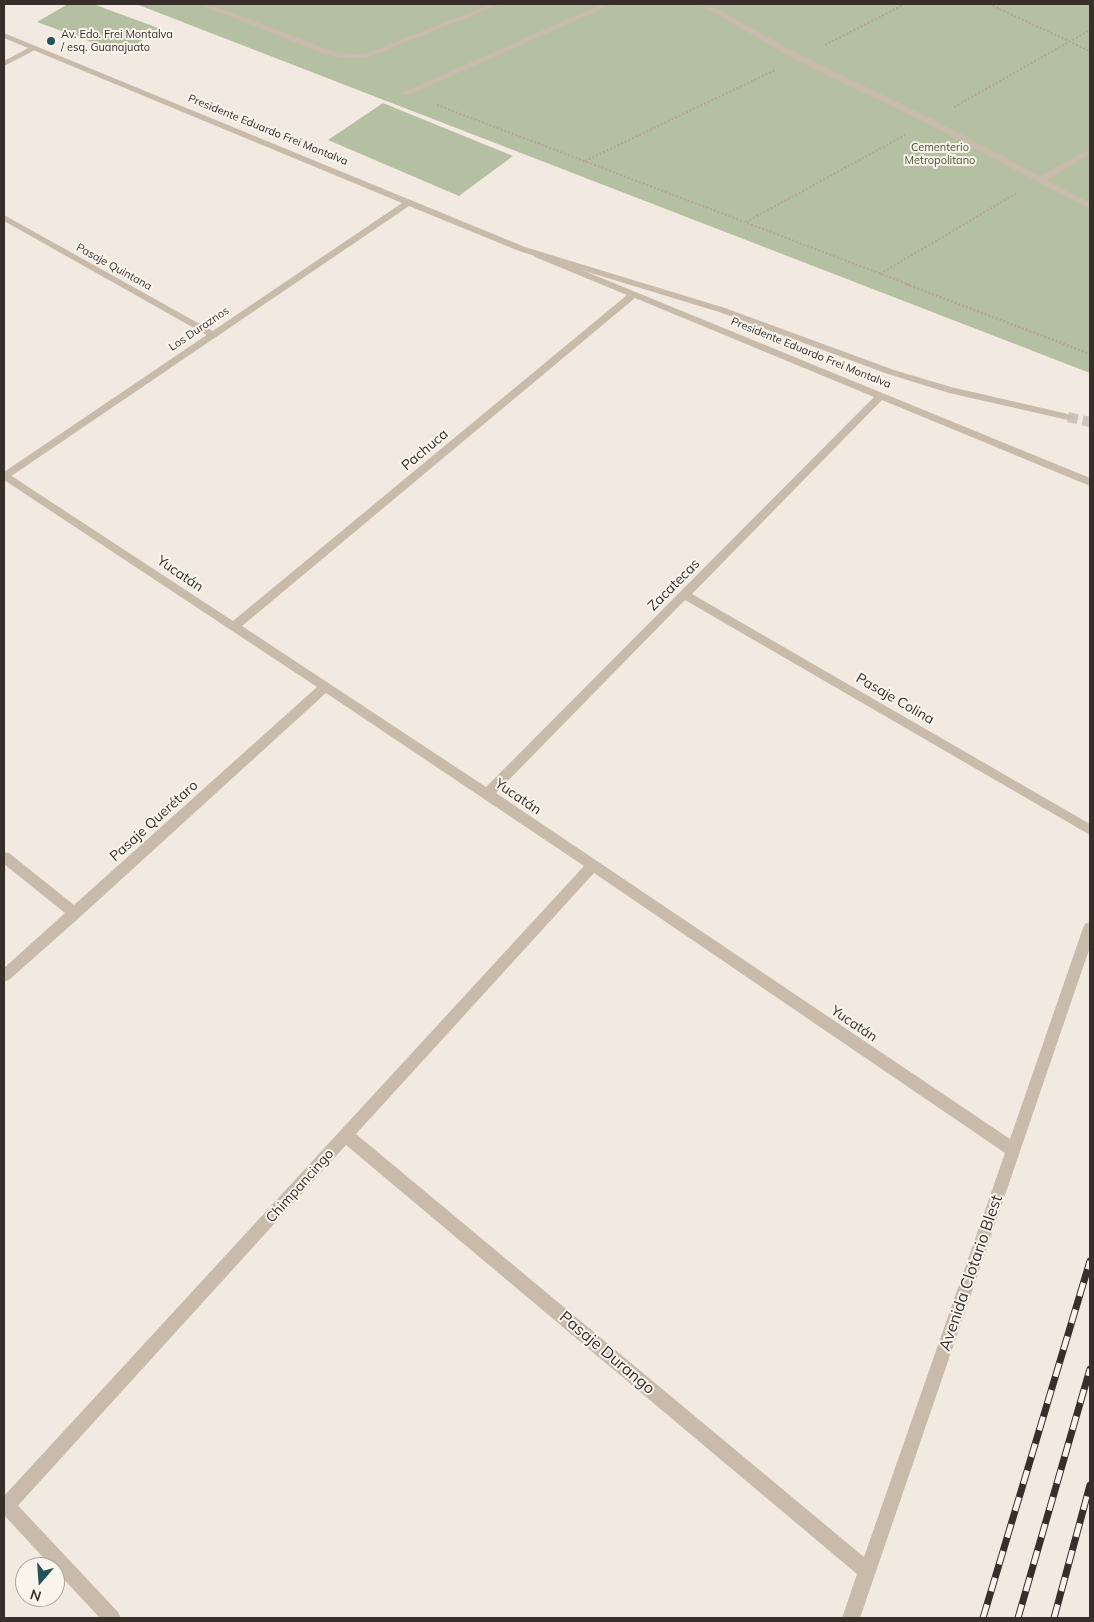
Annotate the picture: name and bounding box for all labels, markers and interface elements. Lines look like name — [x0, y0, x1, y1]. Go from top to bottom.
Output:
place label: Av. Edo. Frei Montalva / esq. Guanajuato — [61, 28, 173, 54]
marker: Av. Edo. Frei Montalva / esq. Guanajuato — [45, 35, 57, 47]
street label: Presidente Eduardo Frei Montalva — [186, 92, 350, 168]
park label: Cementerio Metropolitano — [905, 141, 975, 167]
street label: Pasaje Quintana — [74, 241, 154, 293]
street label: Los Duraznos — [166, 304, 232, 354]
street label: Presidente Eduardo Frei Montalva — [729, 315, 893, 391]
street label: Pachuca — [398, 426, 452, 474]
street label: Yucatán — [154, 552, 206, 596]
street label: Zacatecas — [645, 556, 703, 614]
street label: Pasaje Colina — [853, 670, 937, 728]
street label: Yucatán — [492, 775, 544, 819]
street label: Pasaje Querétaro — [107, 777, 201, 865]
street label: Yucatán — [828, 1002, 880, 1046]
street label: Chimpancingo — [263, 1146, 337, 1226]
street label: Avenida Clotario Blest — [935, 1192, 1007, 1354]
street label: Pasaje Durango — [555, 1308, 659, 1398]
north arrow — [15, 1557, 65, 1607]
text: N — [28, 1585, 43, 1606]

